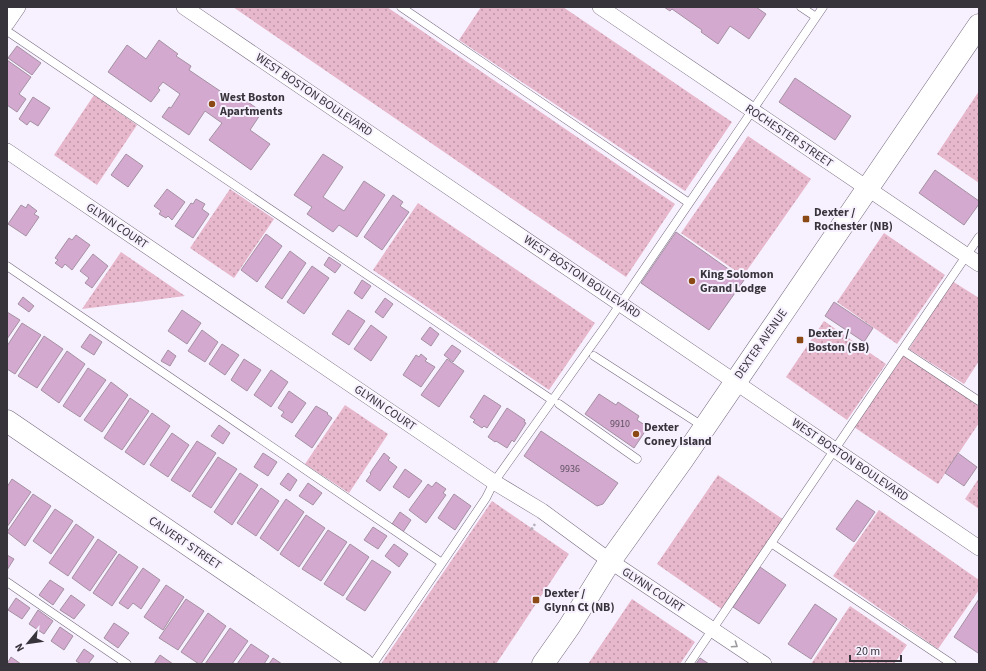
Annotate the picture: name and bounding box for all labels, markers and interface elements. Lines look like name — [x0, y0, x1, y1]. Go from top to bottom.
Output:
street label: WEST BOSTON BOULEVARD — [252, 49, 376, 141]
place label: West Boston Apartments — [219, 89, 285, 120]
marker: West Boston Apartments — [207, 99, 217, 109]
street label: ROCHESTER STREET — [742, 100, 837, 172]
street label: GLYNN COURT — [83, 199, 152, 253]
place label: Dexter / Rochester (NB) — [814, 204, 893, 235]
marker: Dexter / Rochester (NB) — [801, 214, 811, 224]
street label: WEST BOSTON BOULEVARD — [520, 231, 644, 323]
place label: King Solomon Grand Lodge — [700, 266, 774, 297]
marker: King Solomon Grand Lodge — [687, 276, 697, 286]
street label: DEXTER AVENUE — [730, 305, 792, 383]
place label: Dexter / Boston (SB) — [808, 325, 869, 356]
marker: Dexter / Boston (SB) — [795, 335, 805, 345]
street label: GLYNN COURT — [351, 381, 420, 435]
street label: WEST BOSTON BOULEVARD — [788, 414, 912, 506]
house number: 9910 — [610, 417, 630, 431]
place label: Dexter Coney Island — [644, 419, 712, 450]
marker: Dexter Coney Island — [631, 429, 641, 439]
house number: 9936 — [560, 462, 580, 476]
street label: CALVERT STREET — [145, 512, 225, 574]
street label: GLYNN COURT — [618, 563, 688, 617]
place label: Dexter / Glynn Ct (NB) — [544, 585, 615, 616]
marker: Dexter / Glynn Ct (NB) — [531, 595, 541, 605]
north arrow — [8, 623, 48, 663]
scale bar — [850, 637, 901, 663]
one-way arrow — [731, 640, 738, 647]
text: N — [11, 641, 28, 654]
text: 20 m — [856, 643, 880, 660]

